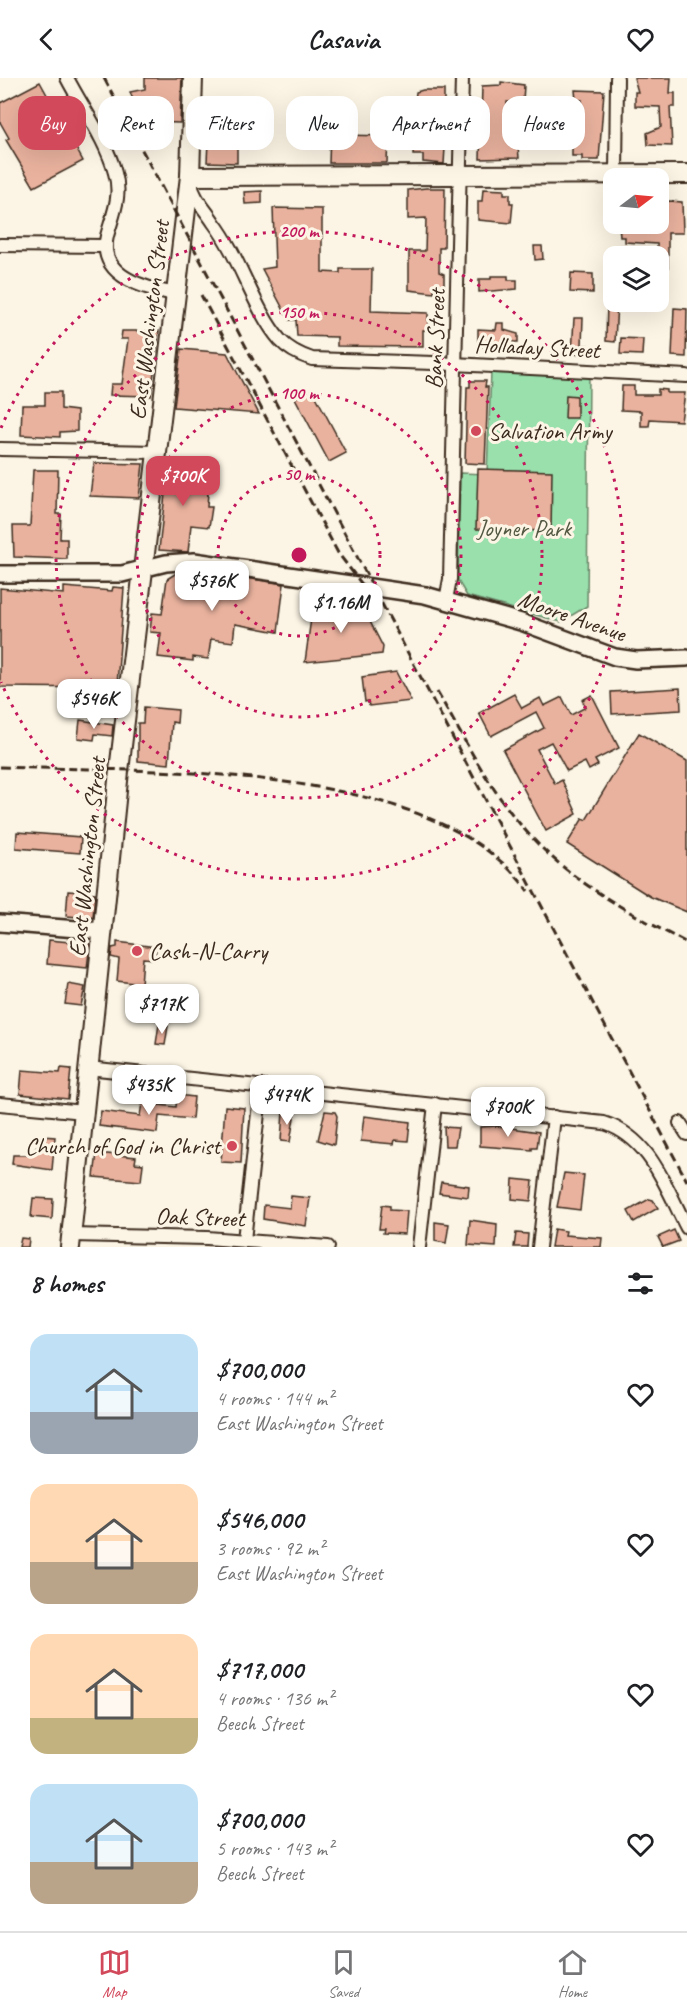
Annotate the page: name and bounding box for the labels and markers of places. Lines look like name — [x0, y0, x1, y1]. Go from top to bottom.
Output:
place label: Salvation Army — [488, 416, 613, 446]
marker: Salvation Army — [469, 424, 483, 438]
pin: $700K — [141, 456, 225, 507]
centre of rings — [289, 545, 309, 565]
pin: $576K — [170, 561, 254, 612]
pin: $1.16M — [292, 583, 390, 634]
pin: $546K — [52, 679, 136, 730]
place label: Cash-N-Carry — [149, 936, 269, 966]
marker: Cash-N-Carry — [130, 944, 144, 958]
pin: $717K — [120, 984, 204, 1035]
pin: $435K — [107, 1065, 191, 1116]
pin: $474K — [245, 1075, 329, 1126]
pin: $700K — [466, 1087, 550, 1138]
place label: Church of God in Christ — [25, 1131, 222, 1161]
marker: Church of God in Christ — [225, 1139, 239, 1153]

